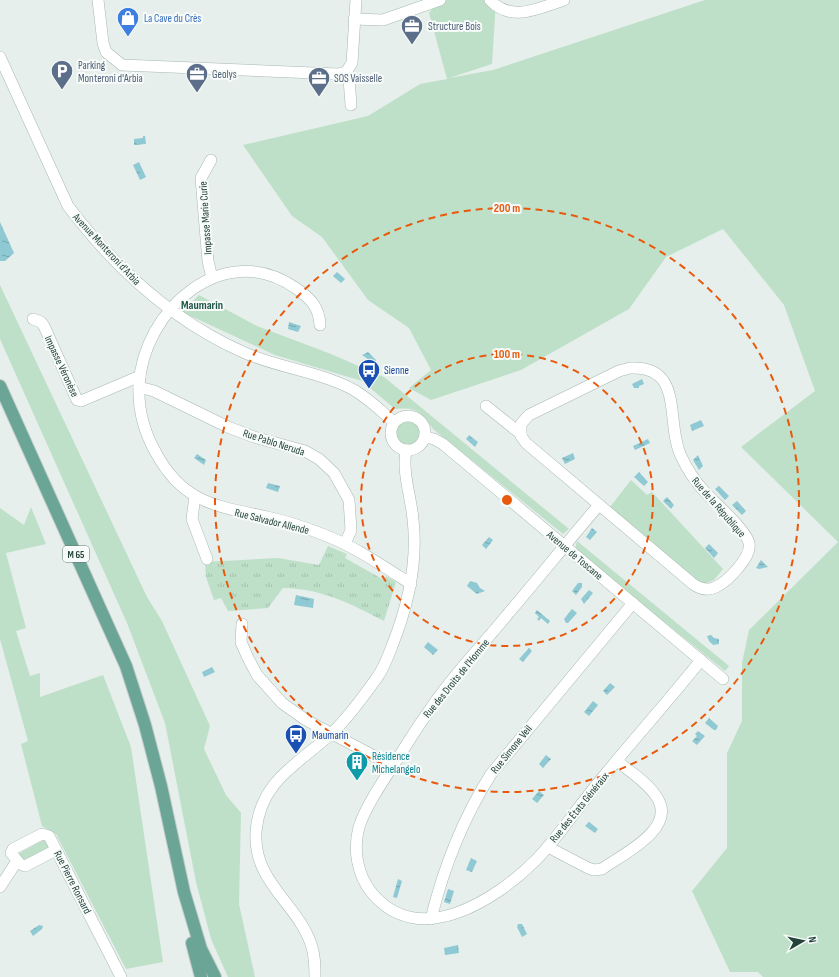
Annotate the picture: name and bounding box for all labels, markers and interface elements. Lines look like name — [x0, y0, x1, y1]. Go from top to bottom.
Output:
shop icon: La Cave du Crès — [115, 5, 141, 38]
place label: La Cave du Crès — [144, 12, 201, 25]
office icon: Structure Bois — [399, 13, 425, 46]
place label: Structure Bois — [428, 20, 481, 33]
parking icon: Parking Monteroni d'Arbia — [49, 58, 75, 91]
place label: Parking Monteroni d'Arbia — [78, 59, 143, 85]
office icon: Geolys — [184, 61, 210, 94]
office icon: SOS Vaisselle — [306, 65, 332, 98]
place label: Geolys — [212, 68, 237, 81]
place label: SOS Vaisselle — [334, 72, 382, 85]
street label: Impasse Marie Curie — [196, 181, 215, 255]
text: 200 m — [494, 201, 520, 216]
street label: Avenue Monteroni d'Arbia — [69, 210, 143, 288]
district label: Maumarin — [181, 298, 223, 313]
street label: Impasse Véronèse — [42, 334, 81, 399]
text: 100 m — [494, 347, 520, 362]
bus stop icon: Sienne — [356, 357, 382, 390]
place label: Sienne — [384, 364, 409, 377]
street label: Rue Pablo Neruda — [241, 426, 306, 459]
street label: Rue de la République — [689, 475, 748, 540]
centre of rings — [500, 493, 514, 507]
street label: Rue Salvador Allende — [233, 506, 310, 537]
street label: Avenue de Toscane — [543, 527, 605, 583]
road number: M 65 — [63, 546, 89, 562]
street label: Rue des Droits de l'Homme — [421, 636, 492, 720]
bus stop icon: Maumarin — [283, 722, 309, 755]
street label: Rue Simone Veil — [488, 723, 535, 776]
place label: Maumarin — [312, 729, 349, 742]
building icon: Résidence Michelangelo — [344, 749, 370, 782]
place label: Résidence Michelangelo — [372, 750, 421, 776]
street label: Rue des États Généraux — [547, 770, 612, 845]
street label: Rue Pierre Ronsard — [51, 848, 94, 916]
north arrow — [783, 921, 823, 961]
text: N — [806, 936, 819, 944]

